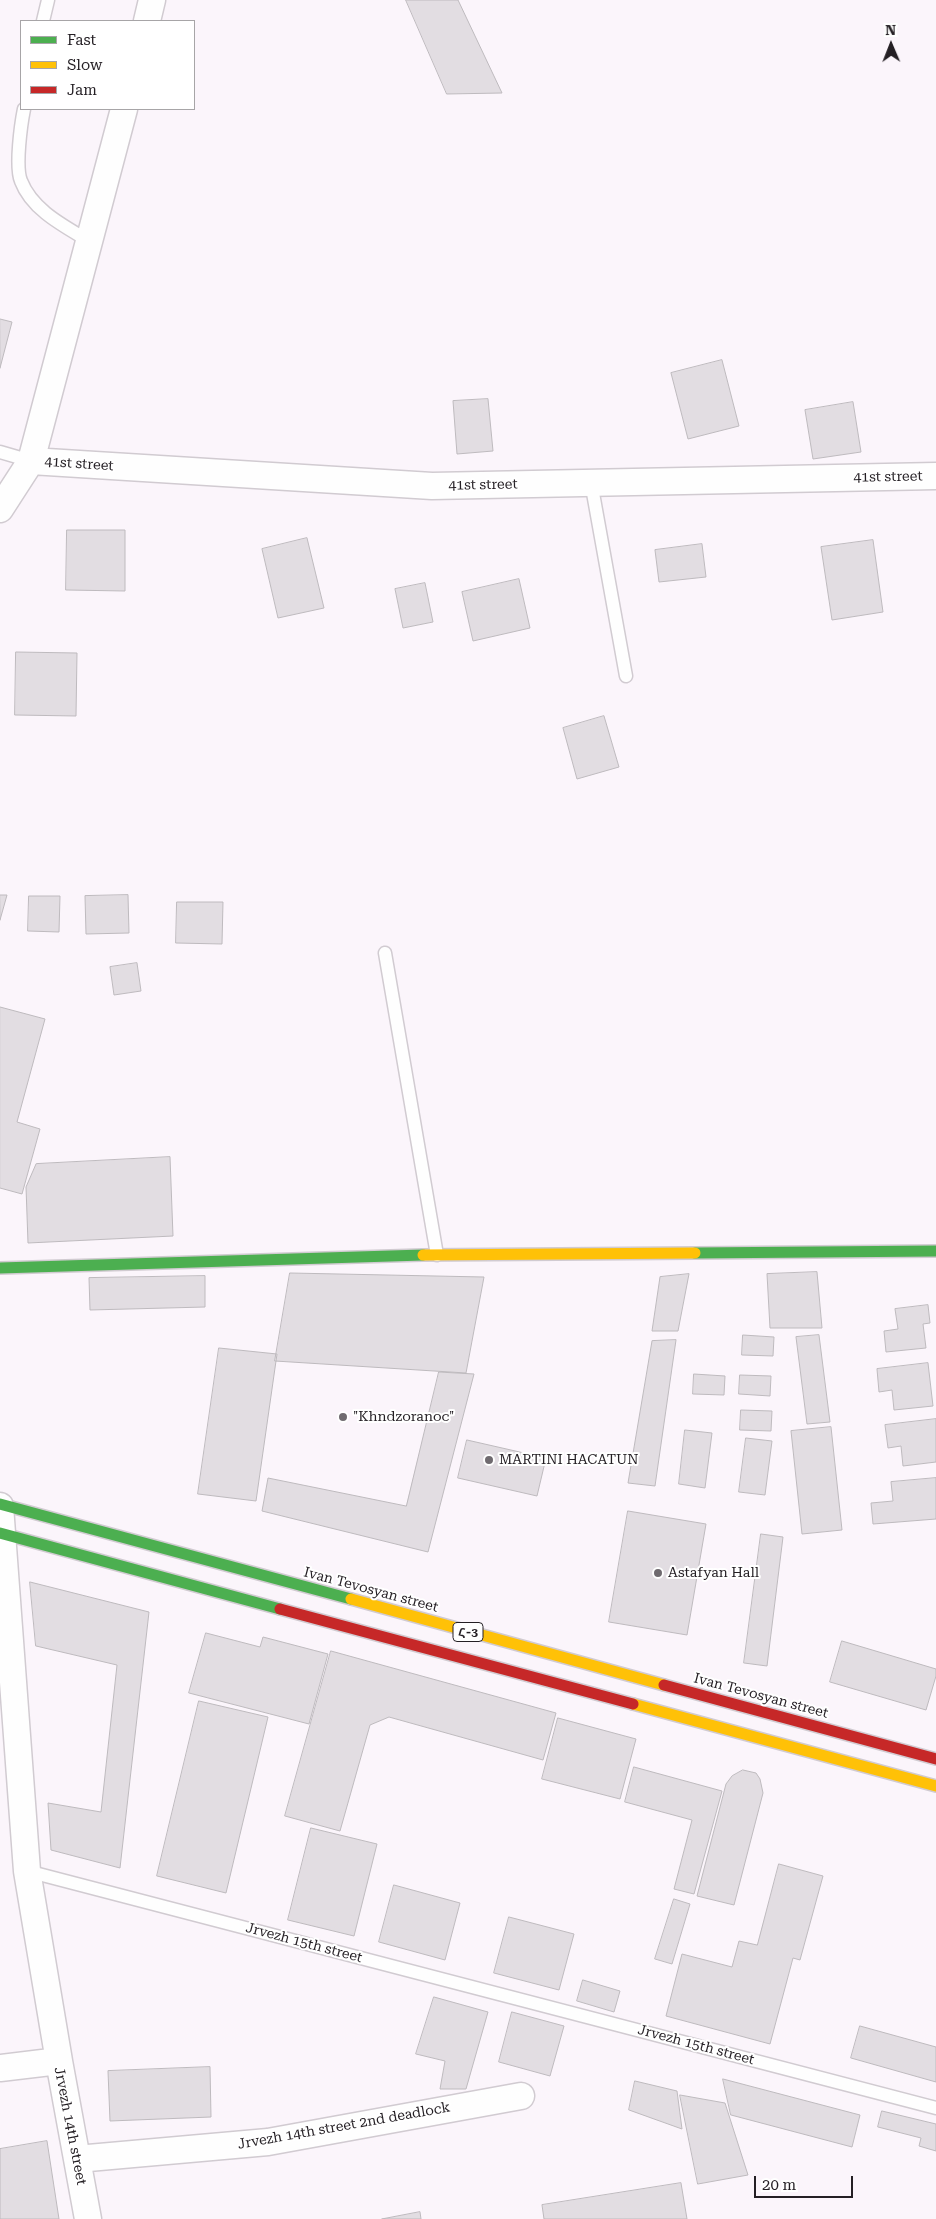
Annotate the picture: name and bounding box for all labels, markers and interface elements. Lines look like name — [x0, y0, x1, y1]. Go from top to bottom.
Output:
legend — [20, 20, 195, 110]
north arrow — [866, 20, 916, 70]
text: N — [885, 22, 896, 38]
text: Fast — [67, 31, 96, 49]
text: Slow — [67, 56, 102, 74]
text: Jam — [67, 81, 97, 99]
street label: 41st street — [44, 453, 114, 475]
street label: 41st street — [853, 468, 923, 486]
street label: 41st street — [448, 476, 518, 494]
place label: "Khndzoranoc" — [353, 1409, 454, 1425]
marker: "Khndzoranoc" — [337, 1411, 349, 1423]
place label: MARTINI HACATUN — [499, 1452, 639, 1468]
marker: MARTINI HACATUN — [483, 1454, 495, 1466]
street label: Ivan Tevosyan street — [302, 1564, 440, 1616]
place label: Astafyan Hall — [668, 1565, 759, 1581]
marker: Astafyan Hall — [652, 1567, 664, 1579]
road number: Հ-3 — [453, 1622, 483, 1641]
street label: Ivan Tevosyan street — [692, 1670, 830, 1722]
street label: Jrvezh 15th street — [244, 1919, 364, 1967]
street label: Jrvezh 15th street — [636, 2021, 756, 2069]
street label: Jrvezh 14th street — [50, 2066, 90, 2186]
street label: Jrvezh 14th street 2nd deadlock — [236, 2099, 452, 2153]
scale bar — [756, 2166, 855, 2198]
text: 20 m — [762, 2176, 796, 2194]

